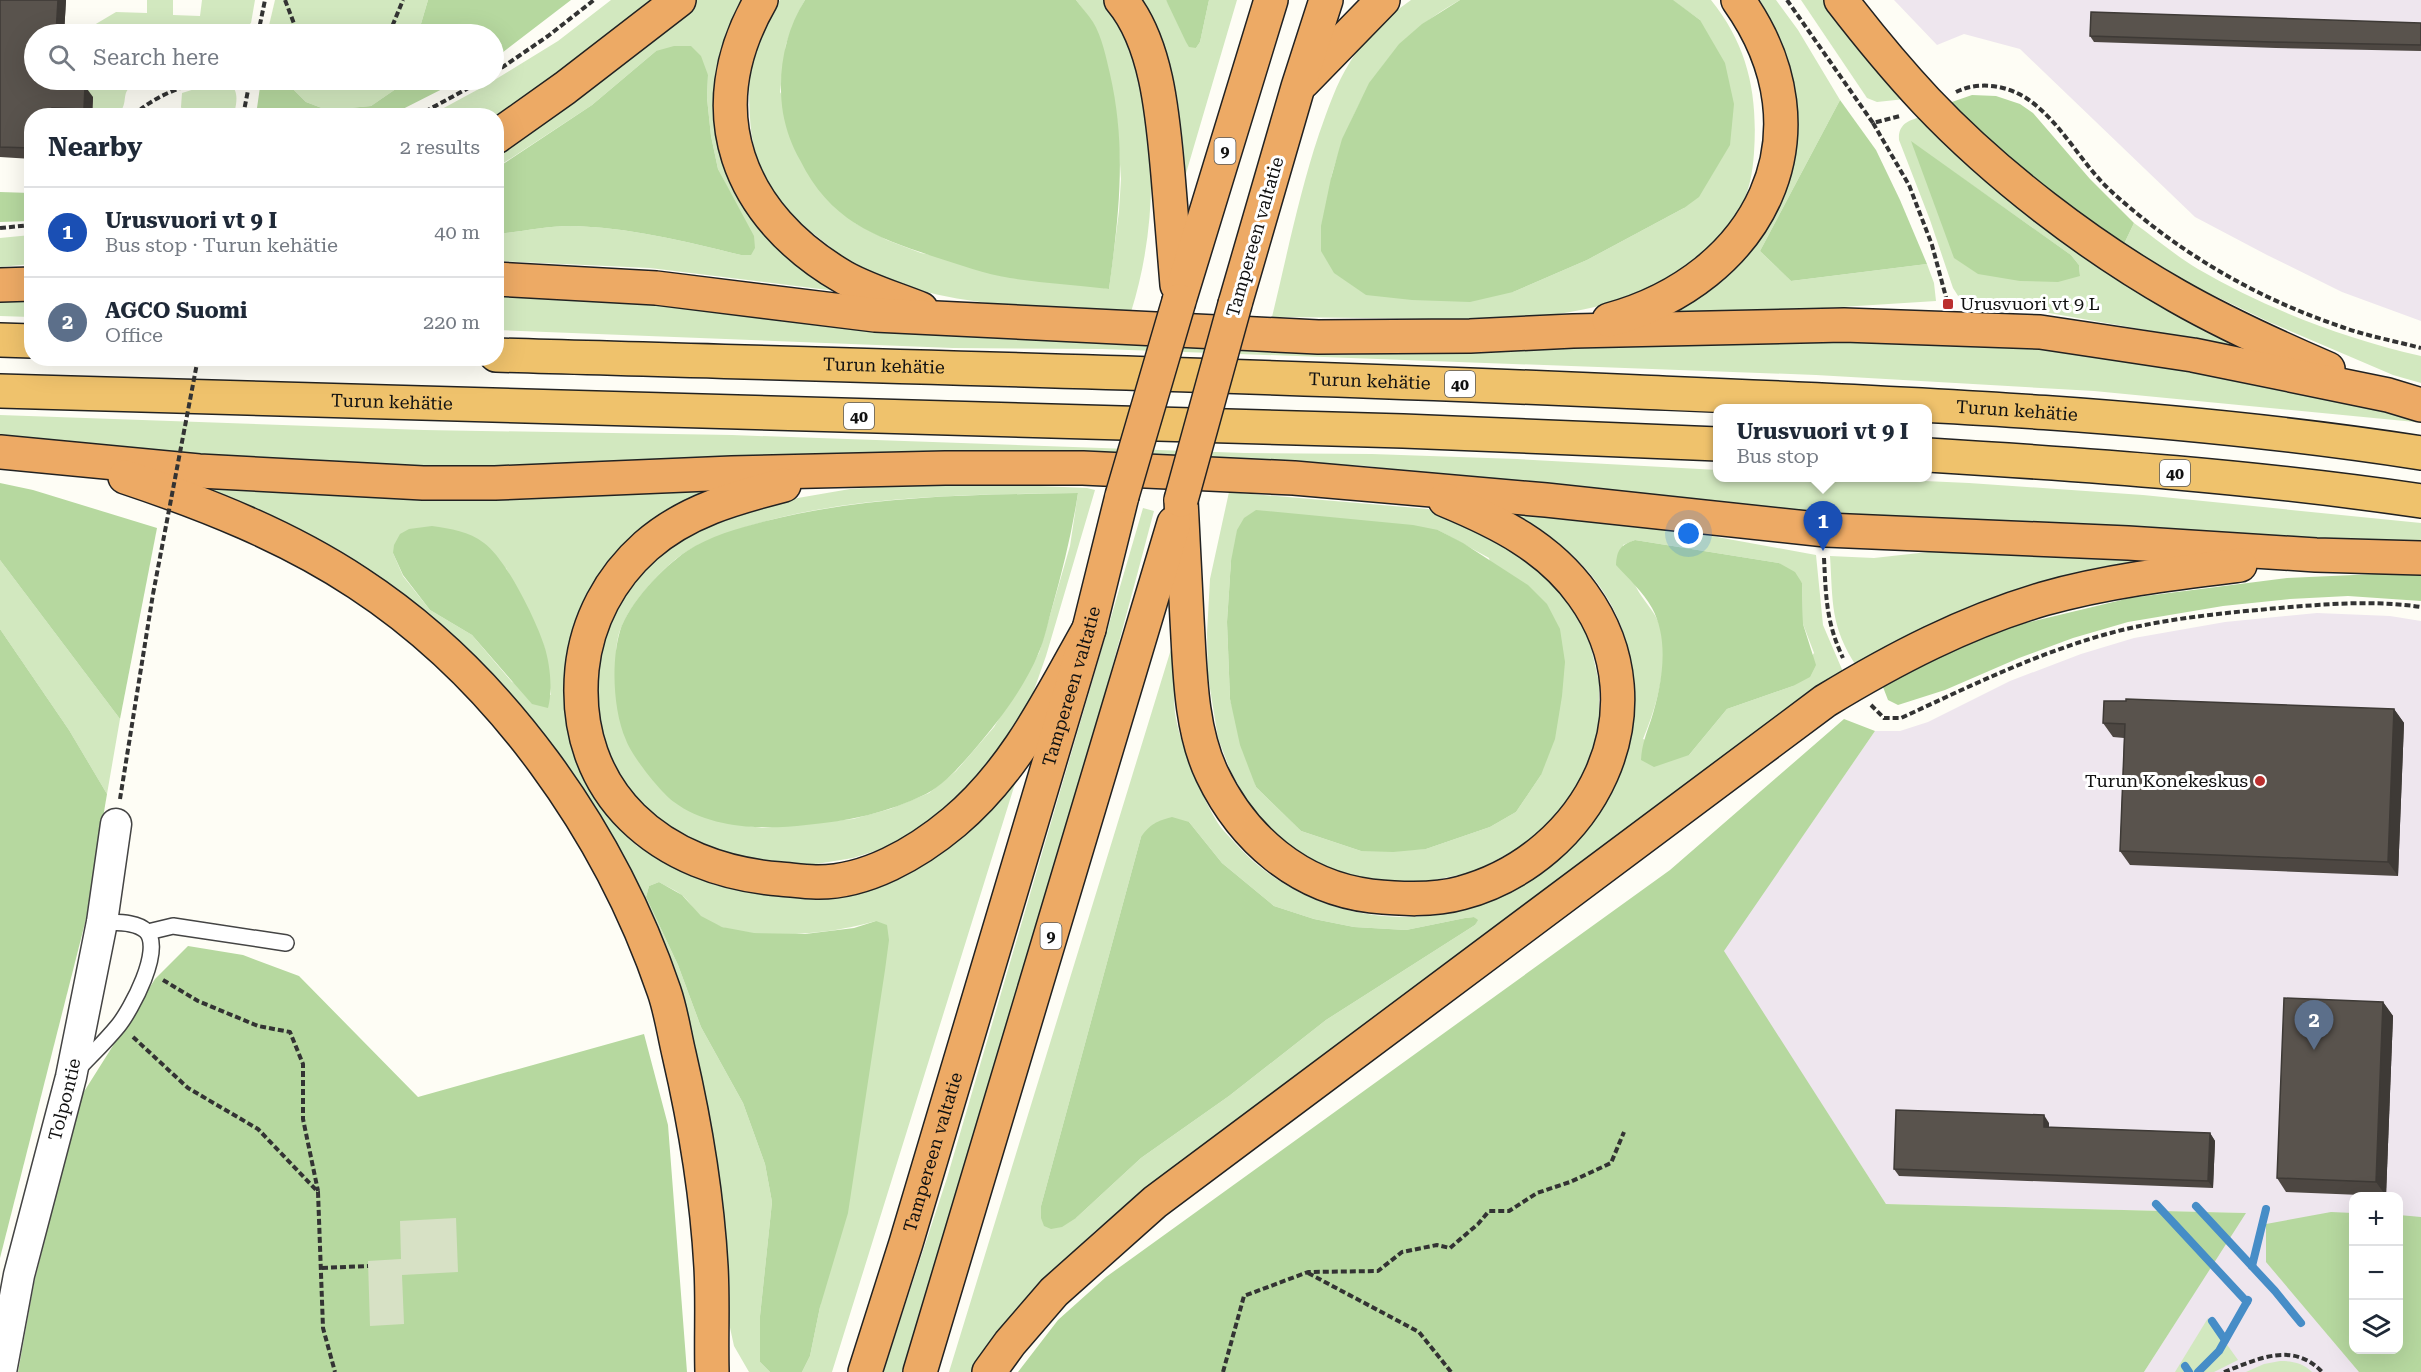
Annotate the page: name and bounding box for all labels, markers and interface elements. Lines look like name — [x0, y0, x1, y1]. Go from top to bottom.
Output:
search box — [24, 24, 504, 90]
icon: search — [45, 41, 78, 74]
text: Search here — [93, 45, 219, 70]
text: Nearby — [48, 132, 142, 162]
text: 2 results — [400, 135, 480, 159]
road number: 9 — [1214, 138, 1236, 164]
street label: Tampereen valtatie — [1222, 154, 1288, 319]
text: Urusvuori vt 9 I — [105, 208, 277, 233]
text: 1 — [62, 220, 73, 244]
text: 40 m — [434, 220, 480, 244]
text: Bus stop · Turun kehätie — [105, 233, 338, 257]
place label: Urusvuori vt 9 L — [1960, 293, 2100, 314]
marker: Urusvuori vt 9 L — [1941, 297, 1955, 311]
text: AGCO Suomi — [105, 298, 247, 323]
text: 2 — [62, 310, 73, 334]
text: 220 m — [423, 310, 480, 334]
text: Office — [105, 323, 163, 347]
street label: Turun kehätie — [823, 353, 945, 378]
street label: Turun kehätie — [1308, 368, 1431, 393]
road number: 40 — [1445, 371, 1475, 397]
street label: Turun kehätie — [331, 389, 453, 414]
street label: Turun kehätie — [1955, 396, 2079, 425]
road number: 40 — [844, 403, 874, 429]
popup — [1713, 404, 1932, 482]
text: Urusvuori vt 9 I — [1736, 419, 1909, 444]
text: Bus stop — [1736, 444, 1819, 468]
road number: 40 — [2160, 460, 2190, 486]
pin: 1 — [1804, 502, 1842, 551]
your location — [1674, 519, 1703, 548]
street label: Tampereen valtatie — [1038, 604, 1104, 769]
place label: Turun Konekeskus — [2085, 770, 2248, 791]
marker: Turun Konekeskus — [2253, 774, 2267, 788]
road number: 9 — [1040, 923, 1062, 949]
pin: 2 — [2294, 1000, 2334, 1050]
street label: Tolpontie — [44, 1056, 85, 1143]
street label: Tampereen valtatie — [899, 1070, 966, 1235]
map controls — [2349, 1192, 2403, 1354]
button: + — [2349, 1192, 2403, 1246]
button: − — [2349, 1246, 2403, 1300]
button: layers — [2349, 1300, 2403, 1354]

